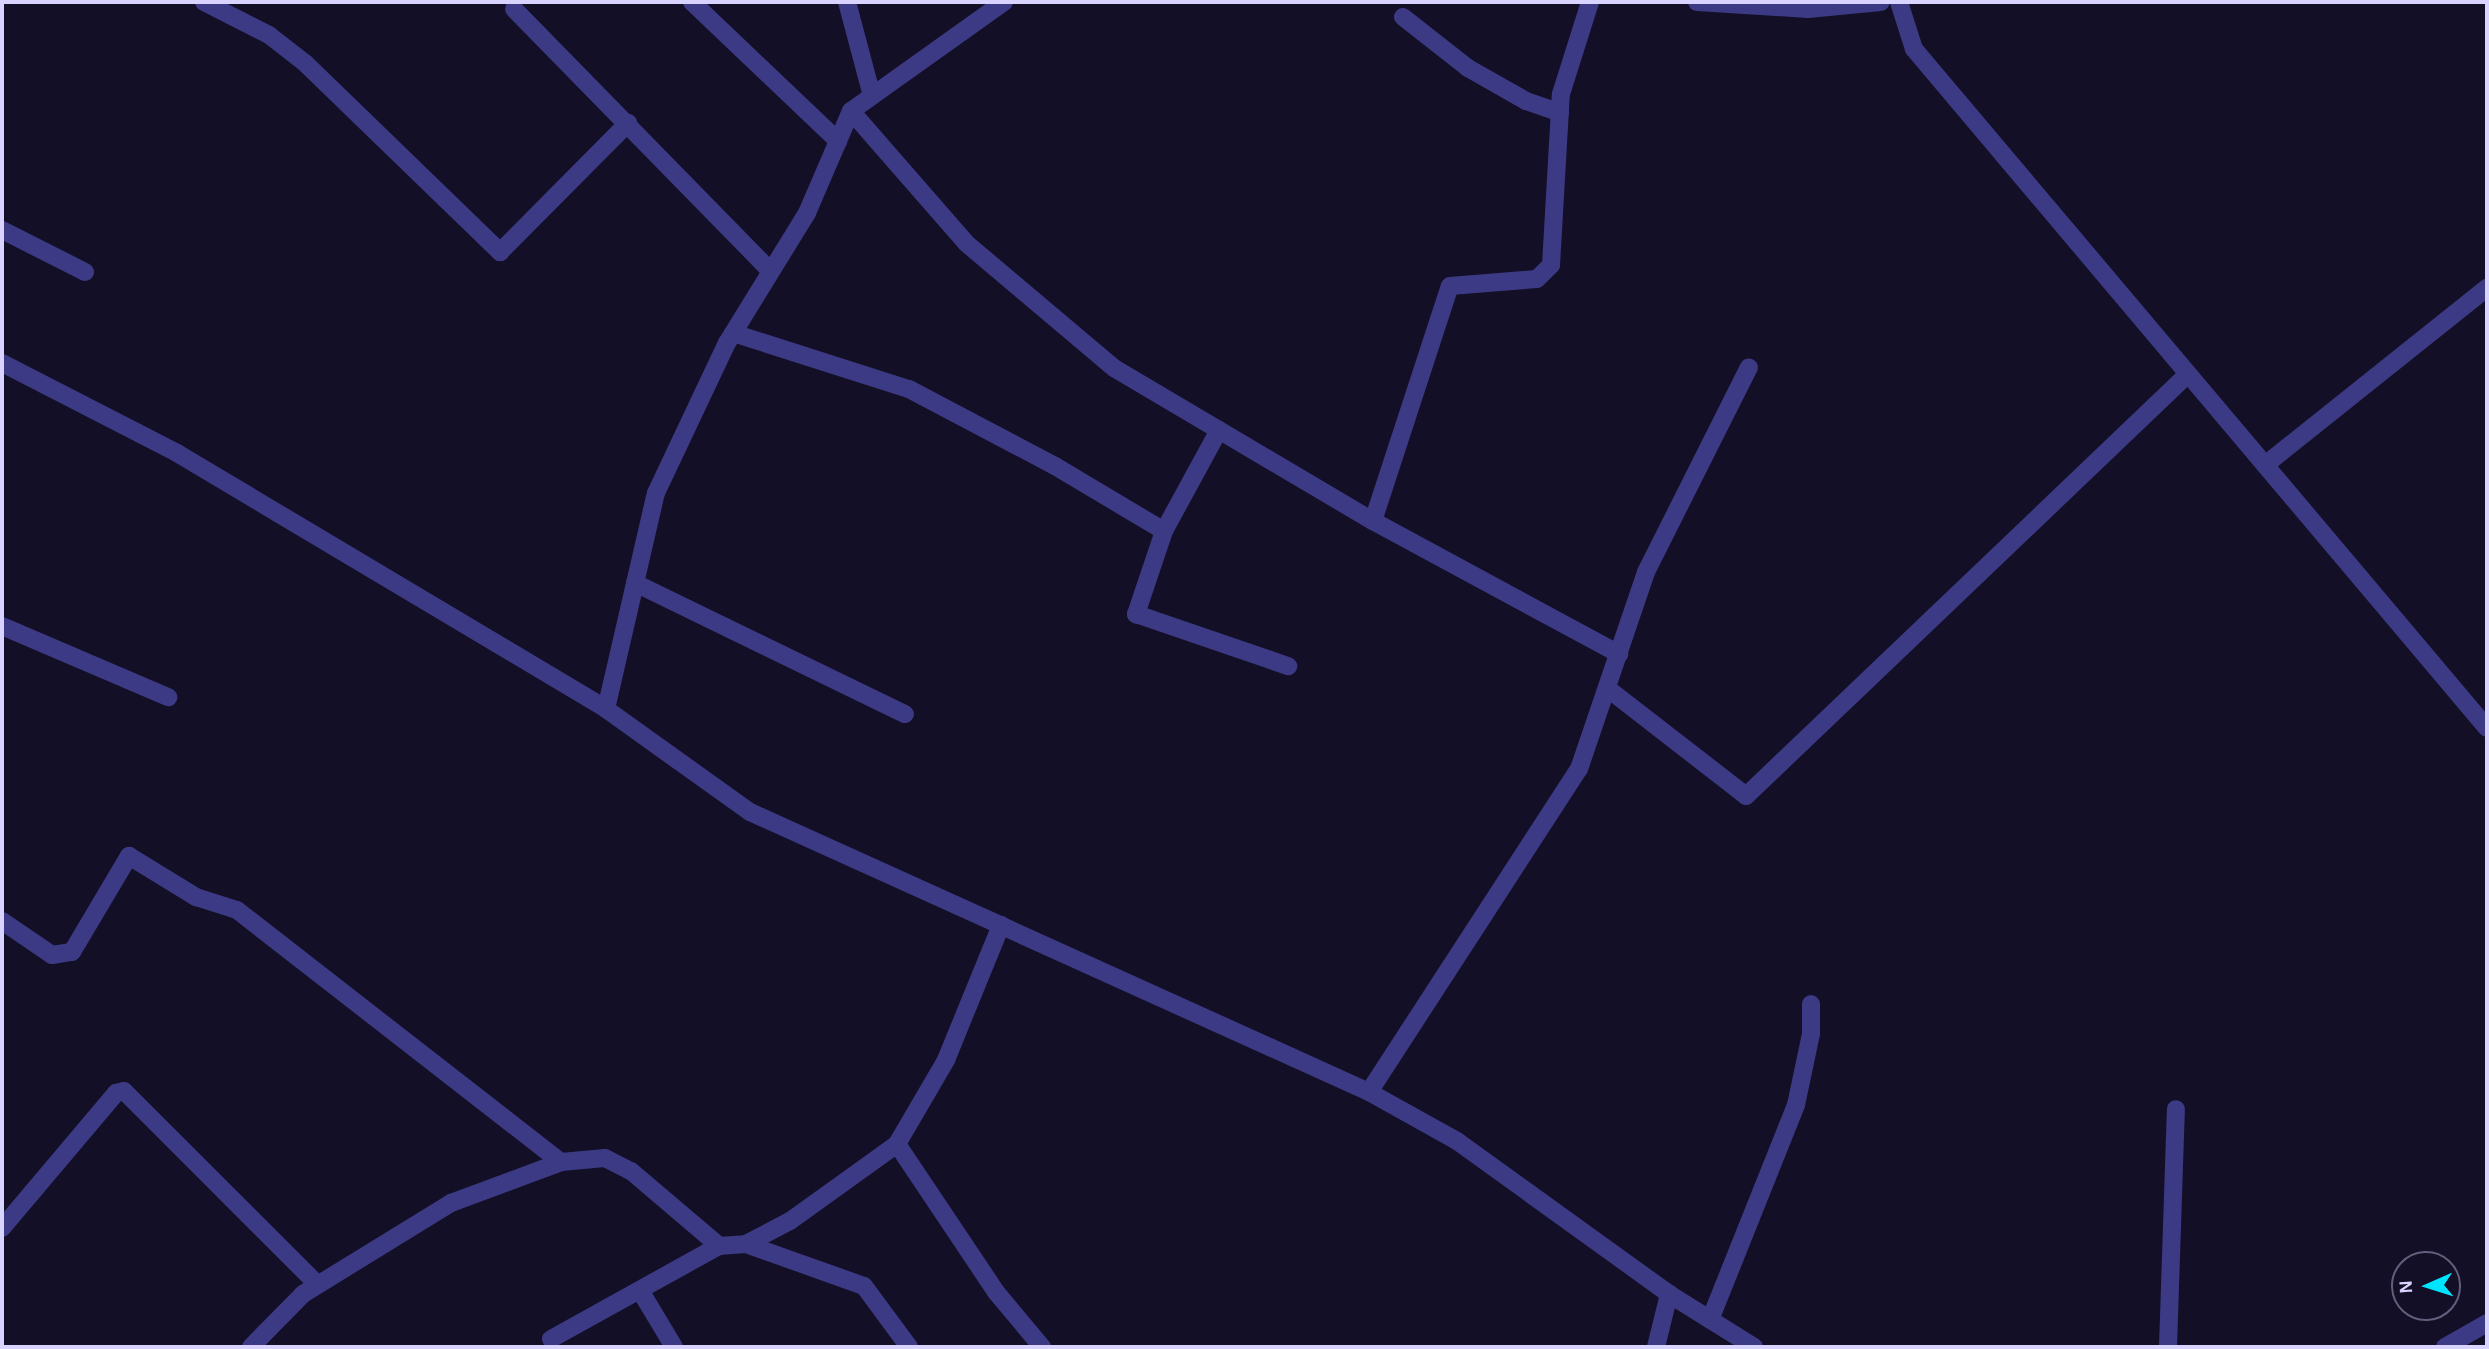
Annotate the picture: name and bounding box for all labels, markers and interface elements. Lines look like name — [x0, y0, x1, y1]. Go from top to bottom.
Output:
north arrow — [2391, 1251, 2461, 1321]
text: N — [2397, 1280, 2416, 1294]

